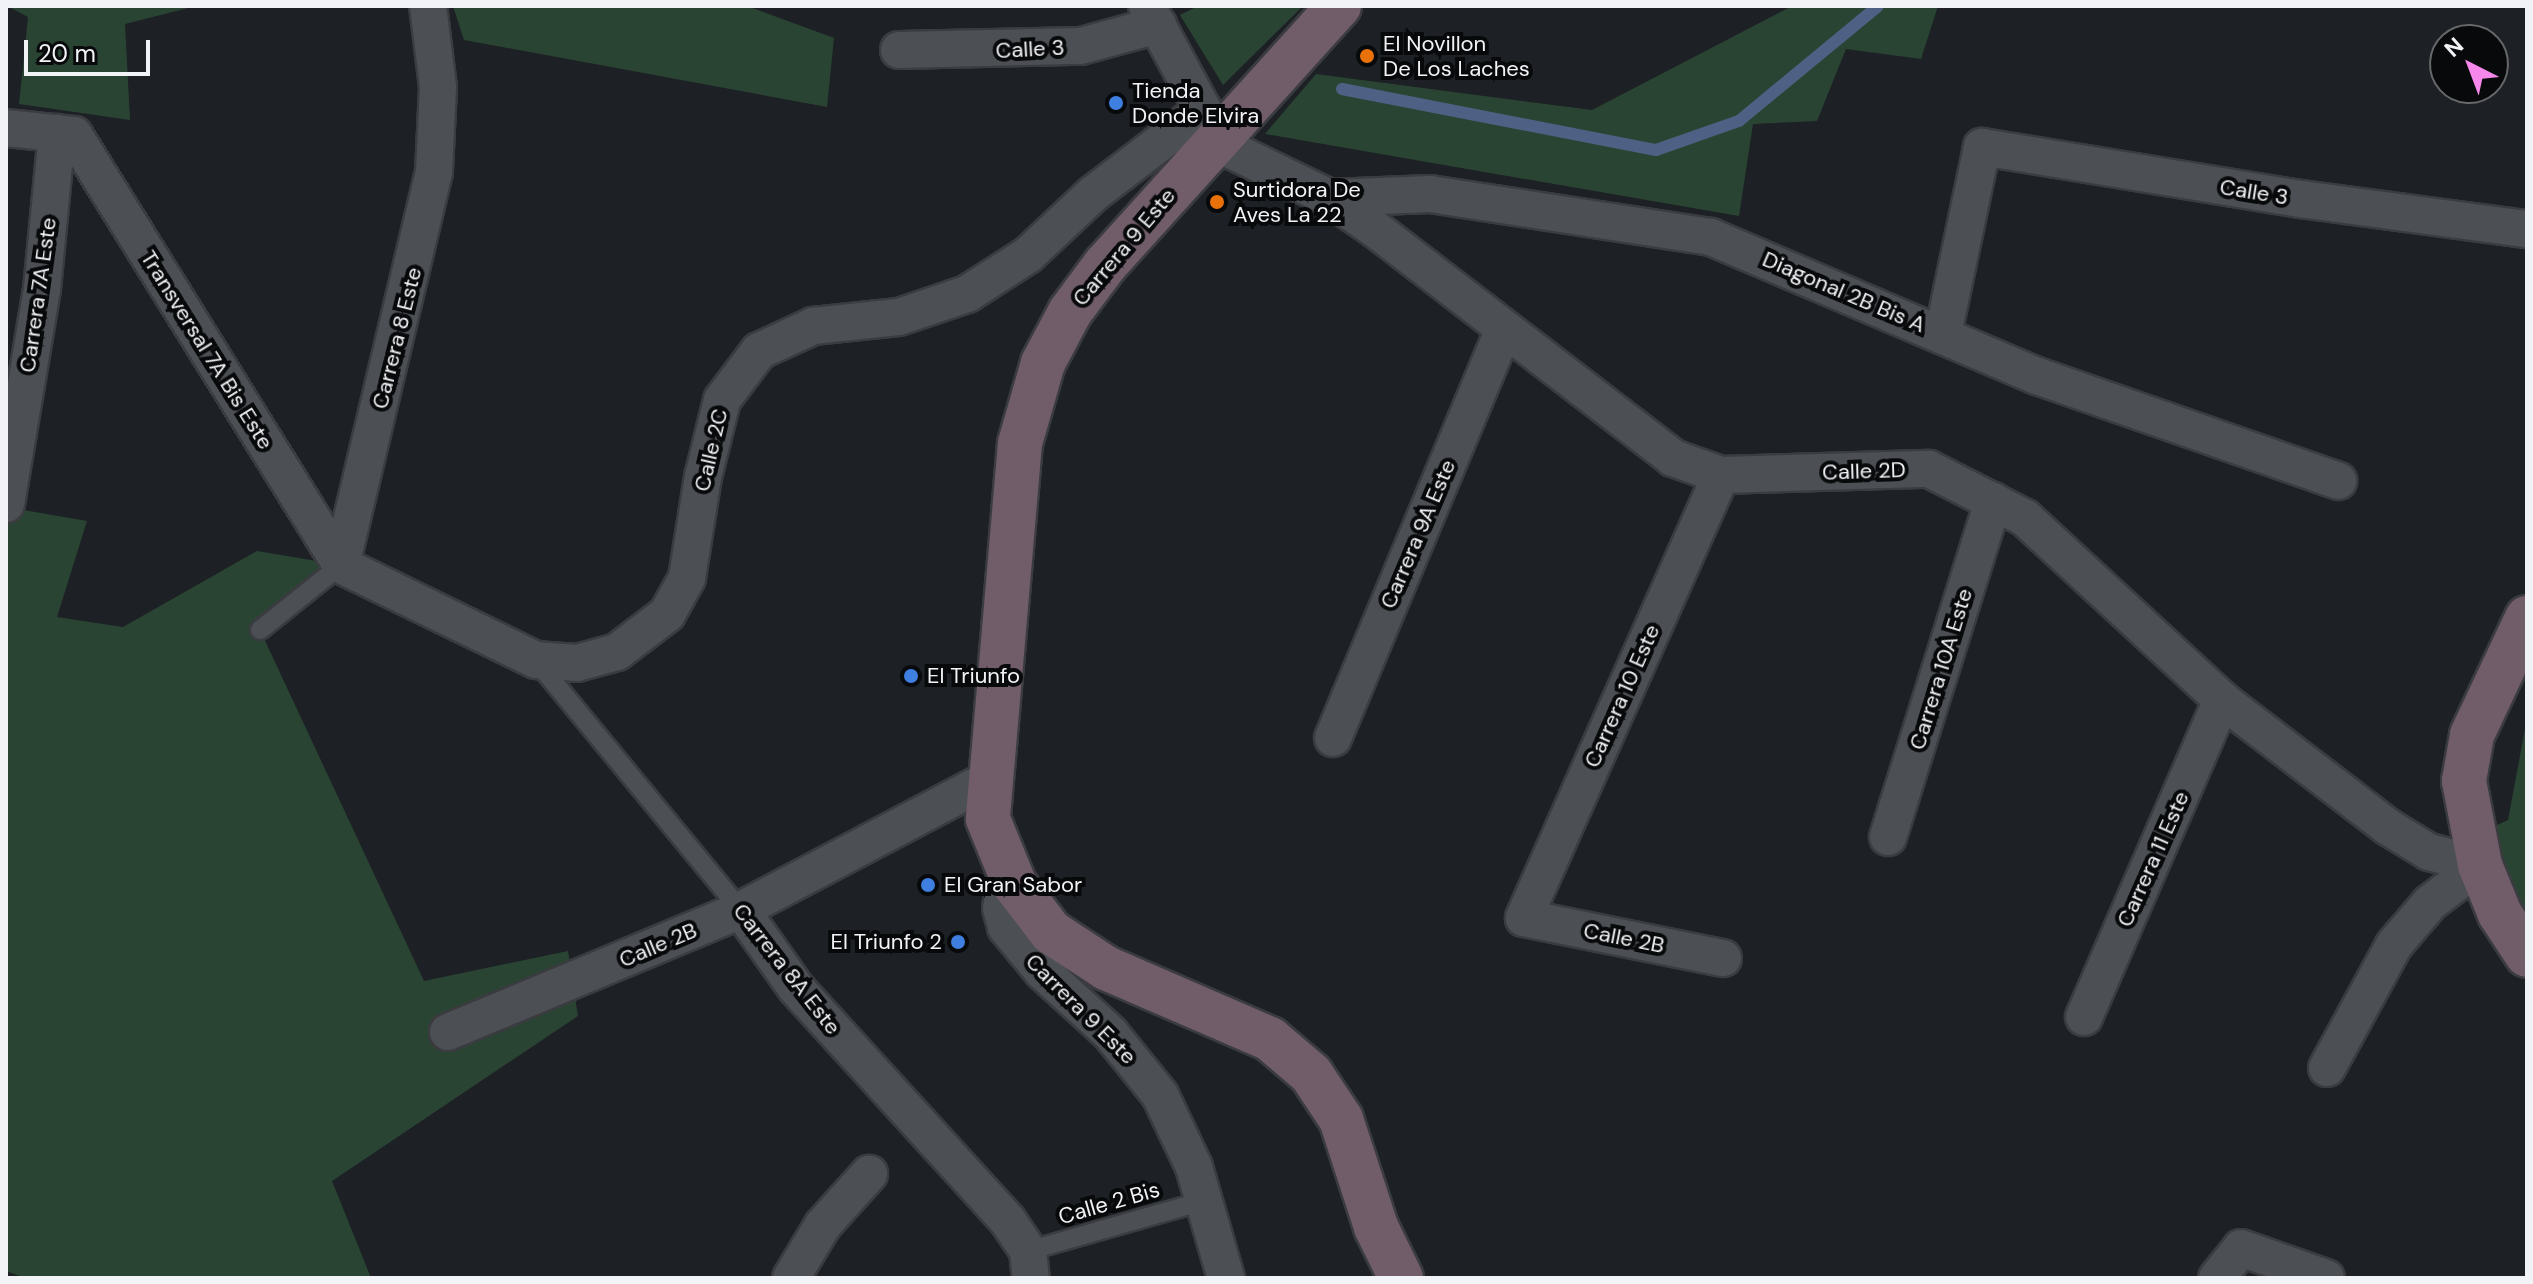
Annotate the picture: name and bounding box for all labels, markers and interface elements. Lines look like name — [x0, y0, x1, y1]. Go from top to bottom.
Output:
scale bar — [28, 24, 154, 74]
north arrow — [2429, 24, 2509, 104]
place label: El Novillon De Los Laches — [1383, 30, 1530, 82]
text: N — [2438, 31, 2470, 63]
street label: Calle 3 — [995, 34, 1065, 64]
text: 20 m — [38, 38, 96, 69]
marker: El Novillon De Los Laches — [1358, 47, 1376, 65]
place label: Tienda Donde Elvira — [1132, 77, 1259, 128]
marker: Tienda Donde Elvira — [1107, 94, 1125, 112]
street label: Calle 3 — [2218, 174, 2290, 210]
place label: Surtidora De Aves La 22 — [1233, 176, 1361, 228]
street label: Carrera 9 Este — [1067, 183, 1181, 311]
marker: Surtidora De Aves La 22 — [1208, 193, 1226, 211]
street label: Carrera 7A Este — [14, 216, 62, 374]
street label: Transversal 7A Bis Este — [135, 246, 279, 454]
street label: Diagonal 2B Bis A — [1759, 246, 1929, 338]
street label: Carrera 8 Este — [367, 264, 427, 412]
street label: Calle 2C — [689, 406, 733, 494]
street label: Carrera 9A Este — [1375, 456, 1461, 612]
street label: Calle 2D — [1822, 456, 1906, 486]
street label: Carrera 10A Este — [1904, 585, 1978, 753]
street label: Carrera 10 Este — [1579, 620, 1665, 772]
place label: El Triunfo — [927, 663, 1020, 689]
marker: El Triunfo — [902, 667, 920, 685]
street label: Carrera 11 Este — [2111, 787, 2195, 931]
place label: El Gran Sabor — [944, 872, 1082, 898]
marker: El Gran Sabor — [919, 876, 937, 894]
street label: Carrera 8A Este — [728, 898, 846, 1040]
street label: Calle 2B — [615, 917, 701, 973]
street label: Calle 2B — [1581, 917, 1667, 959]
place label: El Triunfo 2 — [830, 929, 942, 955]
marker: El Triunfo 2 — [949, 933, 967, 951]
street label: Carrera 9 Este — [1020, 948, 1142, 1070]
street label: Calle 2 Bis — [1055, 1176, 1163, 1230]

